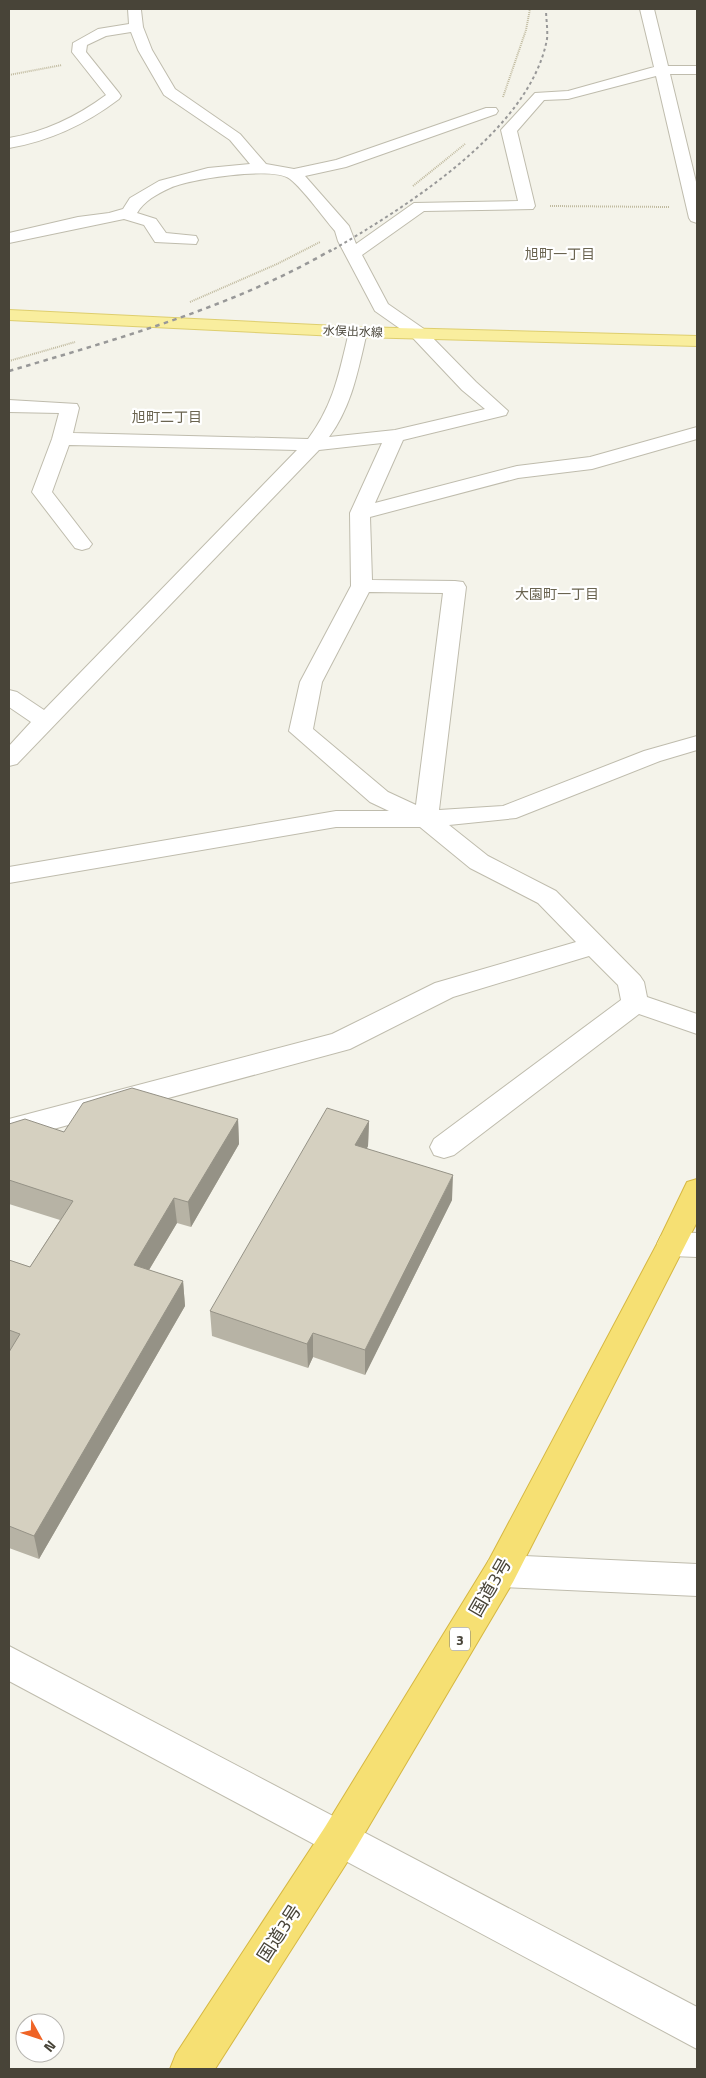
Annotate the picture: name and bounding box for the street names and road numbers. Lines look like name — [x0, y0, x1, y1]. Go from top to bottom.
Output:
street label: 水俣出水線 — [323, 320, 383, 342]
street label: 国道3号 — [462, 1552, 518, 1622]
road number: 3 — [450, 1628, 470, 1650]
street label: 国道3号 — [250, 1899, 308, 1967]

